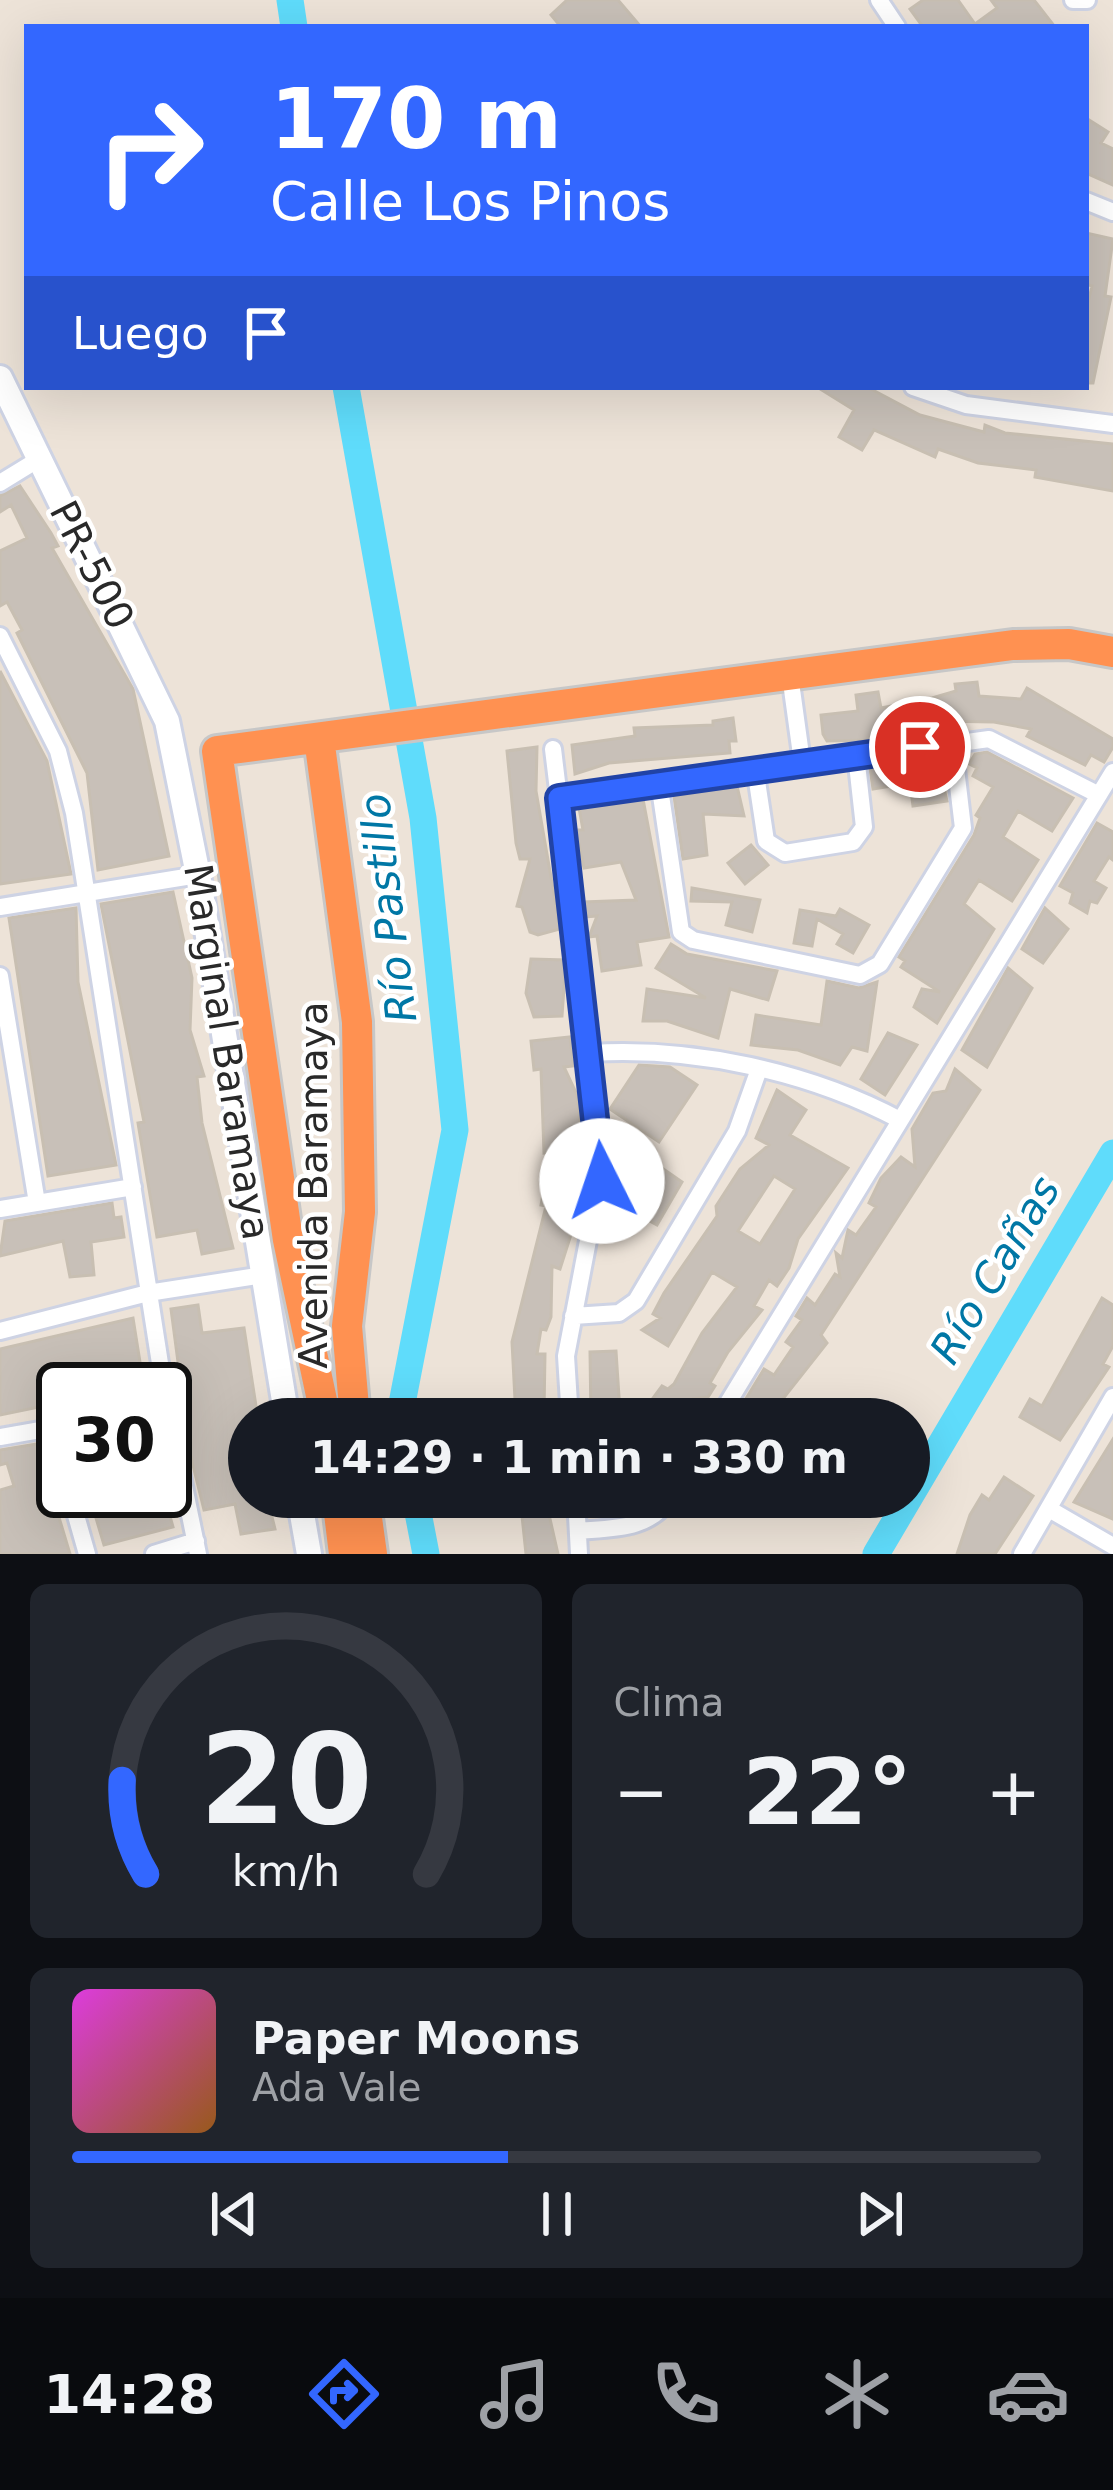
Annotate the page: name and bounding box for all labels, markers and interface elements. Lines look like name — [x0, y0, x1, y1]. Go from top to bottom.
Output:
text: 170 m — [270, 70, 562, 168]
icon: right — [72, 72, 228, 228]
text: Calle Los Pinos — [270, 170, 670, 233]
icon: arrive — [233, 300, 299, 366]
text: Luego — [72, 307, 209, 360]
street label: PR-500 — [41, 494, 143, 636]
pin — [869, 696, 971, 798]
icon: arrive — [887, 714, 953, 780]
water label: Río Pastillo — [350, 791, 426, 1025]
street label: Marginal Baramaya — [175, 861, 279, 1243]
street label: Avenida Baramaya — [291, 1001, 336, 1369]
position arrow — [539, 1118, 665, 1244]
water label: Río Cañas — [920, 1168, 1070, 1372]
speed limit sign: 30 — [36, 1362, 192, 1518]
text: 14:29 · 1 min · 330 m — [310, 1431, 848, 1484]
text: Clima — [614, 1680, 724, 1725]
text: 20 — [199, 1707, 373, 1852]
text: 22° — [742, 1740, 912, 1845]
text: − — [614, 1754, 669, 1831]
text: + — [986, 1754, 1041, 1831]
text: km/h — [232, 1846, 340, 1896]
text: Paper Moons — [252, 2012, 580, 2065]
text: Ada Vale — [252, 2065, 421, 2110]
icon: previous — [201, 2181, 267, 2247]
icon: pause — [524, 2181, 590, 2247]
icon: next — [847, 2181, 913, 2247]
icon: directions — [302, 2352, 386, 2436]
icon: music — [473, 2352, 557, 2436]
icon: phone — [644, 2352, 728, 2436]
icon: climate — [815, 2352, 899, 2436]
icon: car — [986, 2352, 1070, 2436]
text: 14:28 — [43, 2363, 215, 2426]

